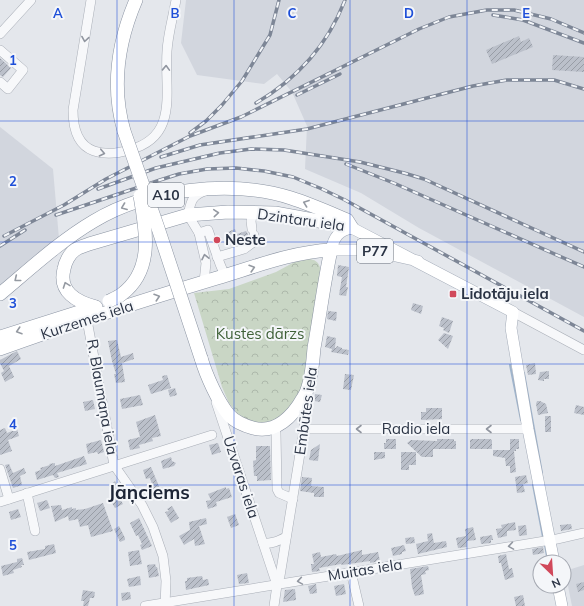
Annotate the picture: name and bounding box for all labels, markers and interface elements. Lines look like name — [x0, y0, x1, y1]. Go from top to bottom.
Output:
text: A — [53, 5, 63, 21]
text: B — [171, 5, 180, 21]
text: C — [288, 5, 297, 21]
text: D — [404, 5, 414, 21]
text: E — [522, 5, 530, 21]
one-way arrow — [81, 35, 90, 42]
text: 1 — [9, 52, 17, 68]
one-way arrow — [162, 65, 170, 71]
one-way arrow — [98, 148, 105, 156]
text: 2 — [9, 173, 17, 189]
road number: A10 — [148, 183, 184, 207]
one-way arrow — [303, 200, 310, 208]
one-way arrow — [121, 203, 128, 211]
street label: Dzintaru iela — [256, 204, 346, 235]
one-way arrow — [213, 209, 219, 218]
place label: Neste — [225, 230, 266, 249]
marker: Neste — [212, 235, 222, 245]
road number: P77 — [357, 239, 393, 263]
one-way arrow — [201, 254, 209, 260]
one-way arrow — [248, 264, 255, 273]
one-way arrow — [15, 275, 22, 282]
one-way arrow — [62, 282, 71, 289]
place label: Lidotāju iela — [461, 284, 549, 303]
marker: Lidotāju iela — [448, 289, 458, 299]
one-way arrow — [153, 293, 160, 301]
text: 3 — [9, 295, 17, 311]
street label: Kurzemes iela — [38, 296, 136, 343]
park label: Kustes dārzs — [216, 324, 304, 343]
one-way arrow — [15, 326, 22, 335]
street label: R. Blaumaņa iela — [83, 337, 122, 456]
street label: Embūtes iela — [290, 366, 321, 456]
text: 4 — [9, 416, 17, 432]
street label: Radio iela — [382, 419, 450, 438]
one-way arrow — [356, 425, 362, 433]
one-way arrow — [486, 425, 492, 433]
street label: Uzvaras iela — [219, 433, 264, 520]
district label: Jāņciems — [108, 480, 190, 504]
text: 5 — [9, 537, 17, 553]
one-way arrow — [508, 541, 514, 550]
street label: Muitas iela — [326, 554, 403, 585]
north arrow — [532, 554, 572, 594]
text: N — [550, 575, 563, 591]
one-way arrow — [297, 576, 303, 584]

